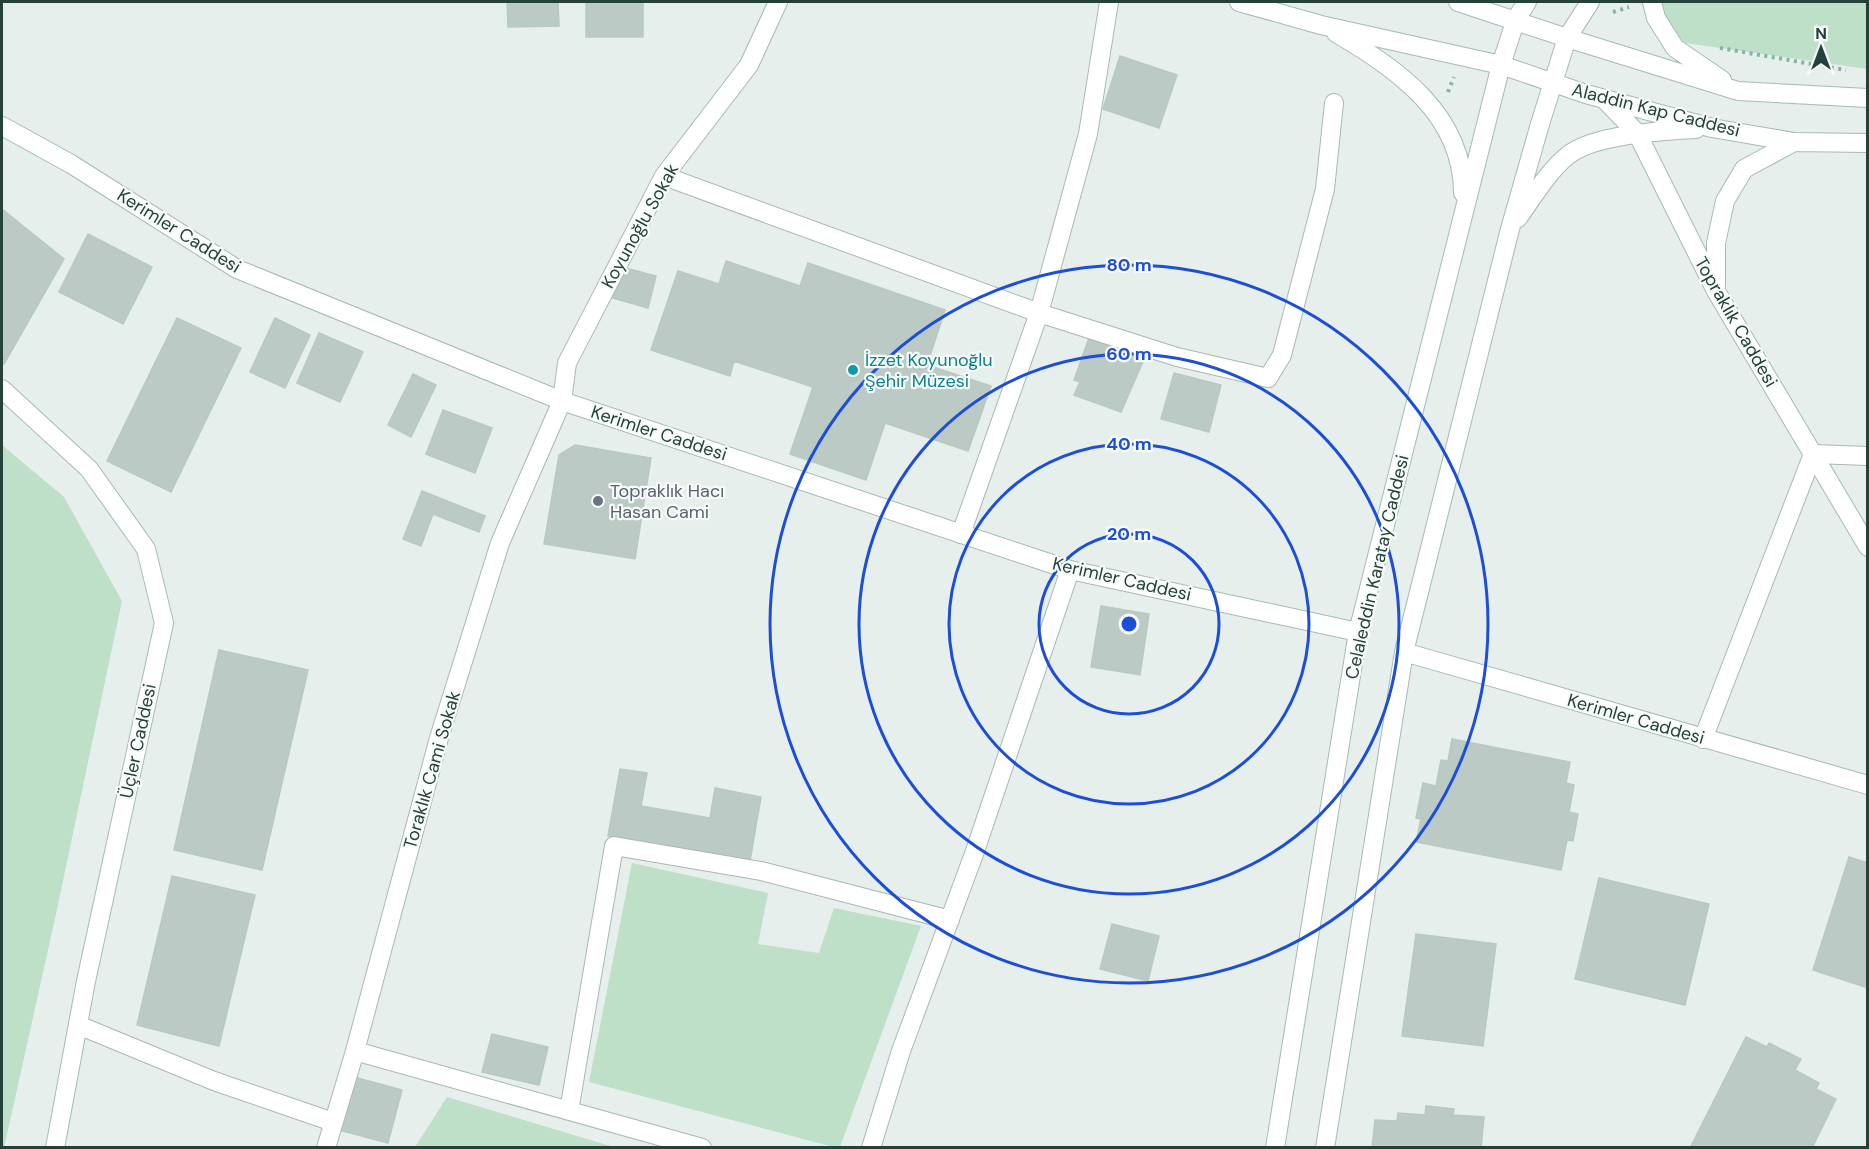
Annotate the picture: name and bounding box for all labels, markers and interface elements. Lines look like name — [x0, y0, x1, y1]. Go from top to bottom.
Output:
north arrow — [1791, 18, 1851, 78]
text: N — [1815, 23, 1827, 44]
street label: Aladdin Kap Caddesi — [1569, 77, 1743, 143]
street label: Koyunoğlu Sokak — [596, 159, 684, 293]
street label: Kerimler Caddesi — [113, 183, 245, 279]
street label: Topraklık Caddesi — [1689, 252, 1783, 392]
text: 80 m — [1106, 253, 1152, 277]
text: 60 m — [1106, 342, 1152, 366]
place label: İzzet Koyunoğlu Şehir Müzesi — [865, 348, 993, 393]
marker: İzzet Koyunoğlu Şehir Müzesi — [846, 363, 860, 377]
street label: Kerimler Caddesi — [588, 400, 730, 466]
text: 40 m — [1106, 432, 1152, 456]
street label: Celaleddin Karatay Caddesi — [1339, 452, 1415, 682]
place label: Topraklık Hacı Hasan Cami — [610, 479, 724, 524]
marker: Topraklık Hacı Hasan Cami — [591, 494, 605, 508]
text: 20 m — [1107, 522, 1151, 546]
street label: Kerimler Caddesi — [1050, 551, 1194, 607]
centre of rings — [1119, 614, 1139, 634]
street label: Üçler Caddesi — [114, 681, 162, 801]
street label: Toraklık Cami Sokak — [398, 688, 466, 852]
street label: Kerimler Caddesi — [1565, 688, 1707, 750]

